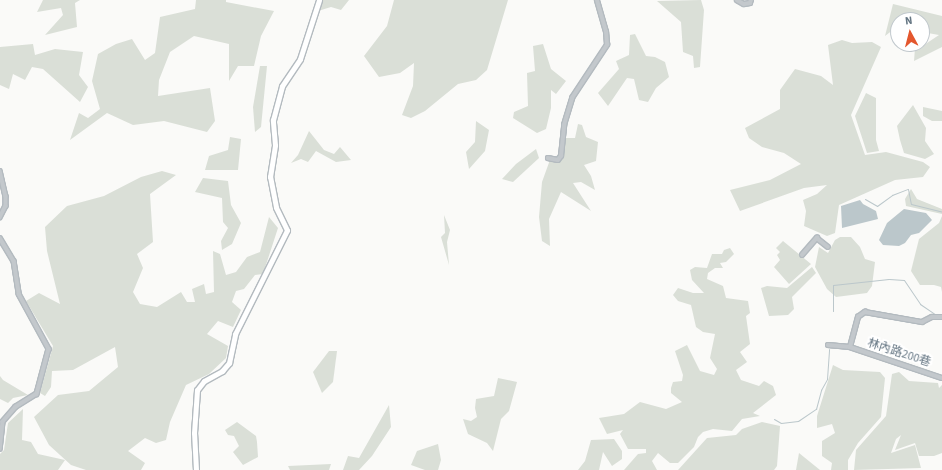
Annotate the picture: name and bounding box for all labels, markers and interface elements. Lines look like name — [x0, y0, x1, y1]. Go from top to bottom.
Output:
north arrow — [890, 12, 930, 52]
text: N — [904, 13, 913, 28]
street label: 林內路200巷 — [865, 336, 933, 370]

